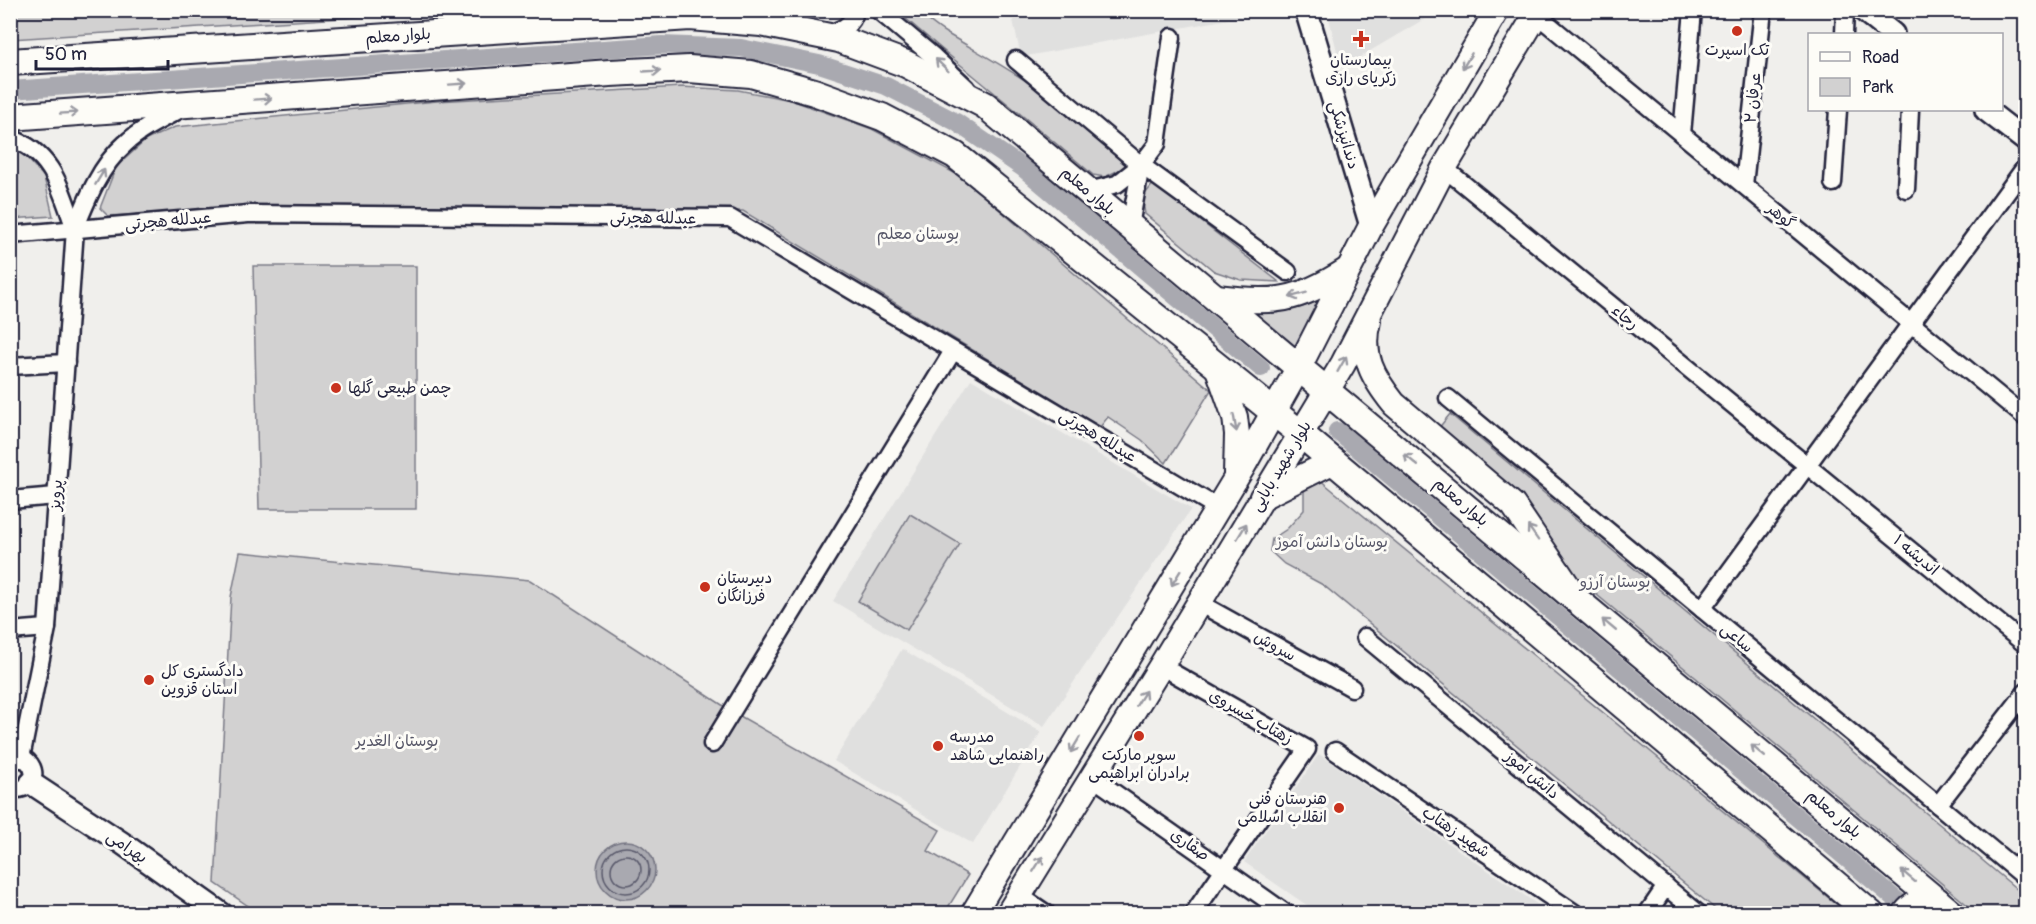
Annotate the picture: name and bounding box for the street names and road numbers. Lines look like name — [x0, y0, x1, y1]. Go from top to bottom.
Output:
street label: بلوار معلم — [365, 24, 432, 50]
street label: عرفان ۲ — [1740, 72, 1766, 124]
street label: دندانپزشکی — [1324, 98, 1364, 172]
street label: بلوار معلم — [1055, 162, 1120, 221]
street label: گوهر — [1761, 197, 1799, 233]
street label: عبدلله هجرتی — [124, 207, 212, 235]
street label: عبدلله هجرتی — [610, 207, 696, 229]
street label: رجاء — [1607, 300, 1643, 334]
street label: عبدلله هجرتی — [1056, 405, 1140, 467]
street label: بلوار شهید بابایی — [1246, 417, 1316, 515]
street label: بلوار معلم — [1428, 473, 1493, 532]
street label: پرویز — [45, 479, 67, 513]
street label: اندیشه ۱ — [1889, 530, 1943, 580]
street label: ساعی — [1717, 619, 1757, 657]
street label: سروش — [1251, 626, 1299, 666]
street label: زهتاب خسروی — [1206, 685, 1296, 749]
street label: دانش آموز — [1499, 745, 1563, 803]
street label: بلوار معلم — [1801, 785, 1866, 844]
street label: شهید زهتاب — [1418, 802, 1494, 862]
street label: صفاری — [1167, 824, 1213, 866]
street label: بهرامی — [103, 826, 151, 868]

